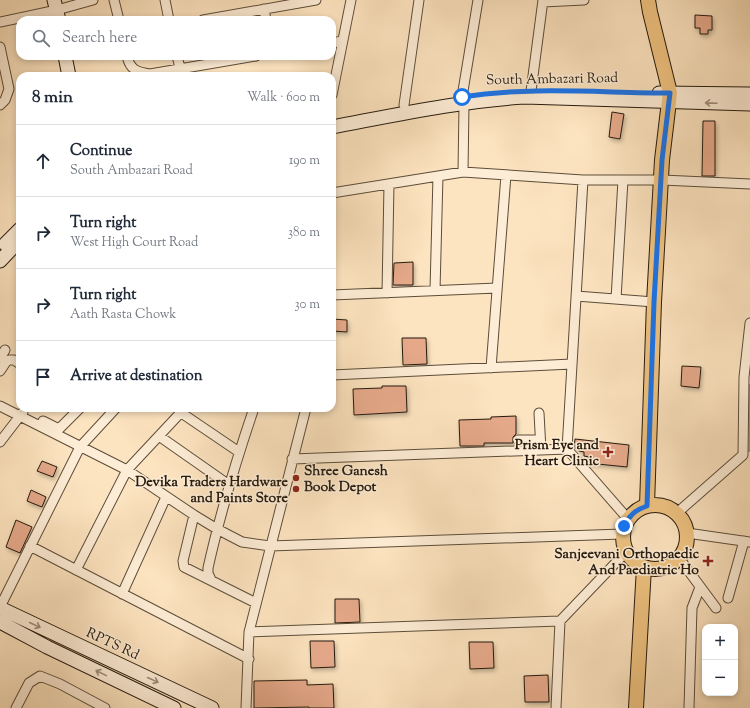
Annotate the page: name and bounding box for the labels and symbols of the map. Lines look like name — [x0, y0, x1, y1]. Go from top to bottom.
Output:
street label: South Ambazari Road — [486, 69, 618, 91]
route start — [453, 88, 471, 106]
one-way arrow — [705, 100, 718, 107]
place label: Prism Eye and Heart Clinic — [515, 436, 600, 472]
marker: Prism Eye and Heart Clinic — [602, 446, 614, 458]
place label: Shree Ganesh Book Depot — [304, 462, 389, 498]
place label: Devika Traders Hardware and Paints Store — [135, 473, 288, 509]
marker: Shree Ganesh Book Depot — [291, 473, 301, 483]
marker: Devika Traders Hardware and Paints Store — [291, 484, 301, 494]
route end — [615, 517, 633, 535]
place label: Sanjeevani Orthopaedic And Paediatric Ho — [554, 545, 700, 581]
marker: Sanjeevani Orthopaedic And Paediatric Ho — [702, 555, 714, 567]
one-way arrow — [29, 622, 41, 629]
street label: RPTS Rd — [82, 624, 142, 666]
one-way arrow — [96, 669, 108, 676]
one-way arrow — [146, 677, 158, 684]

